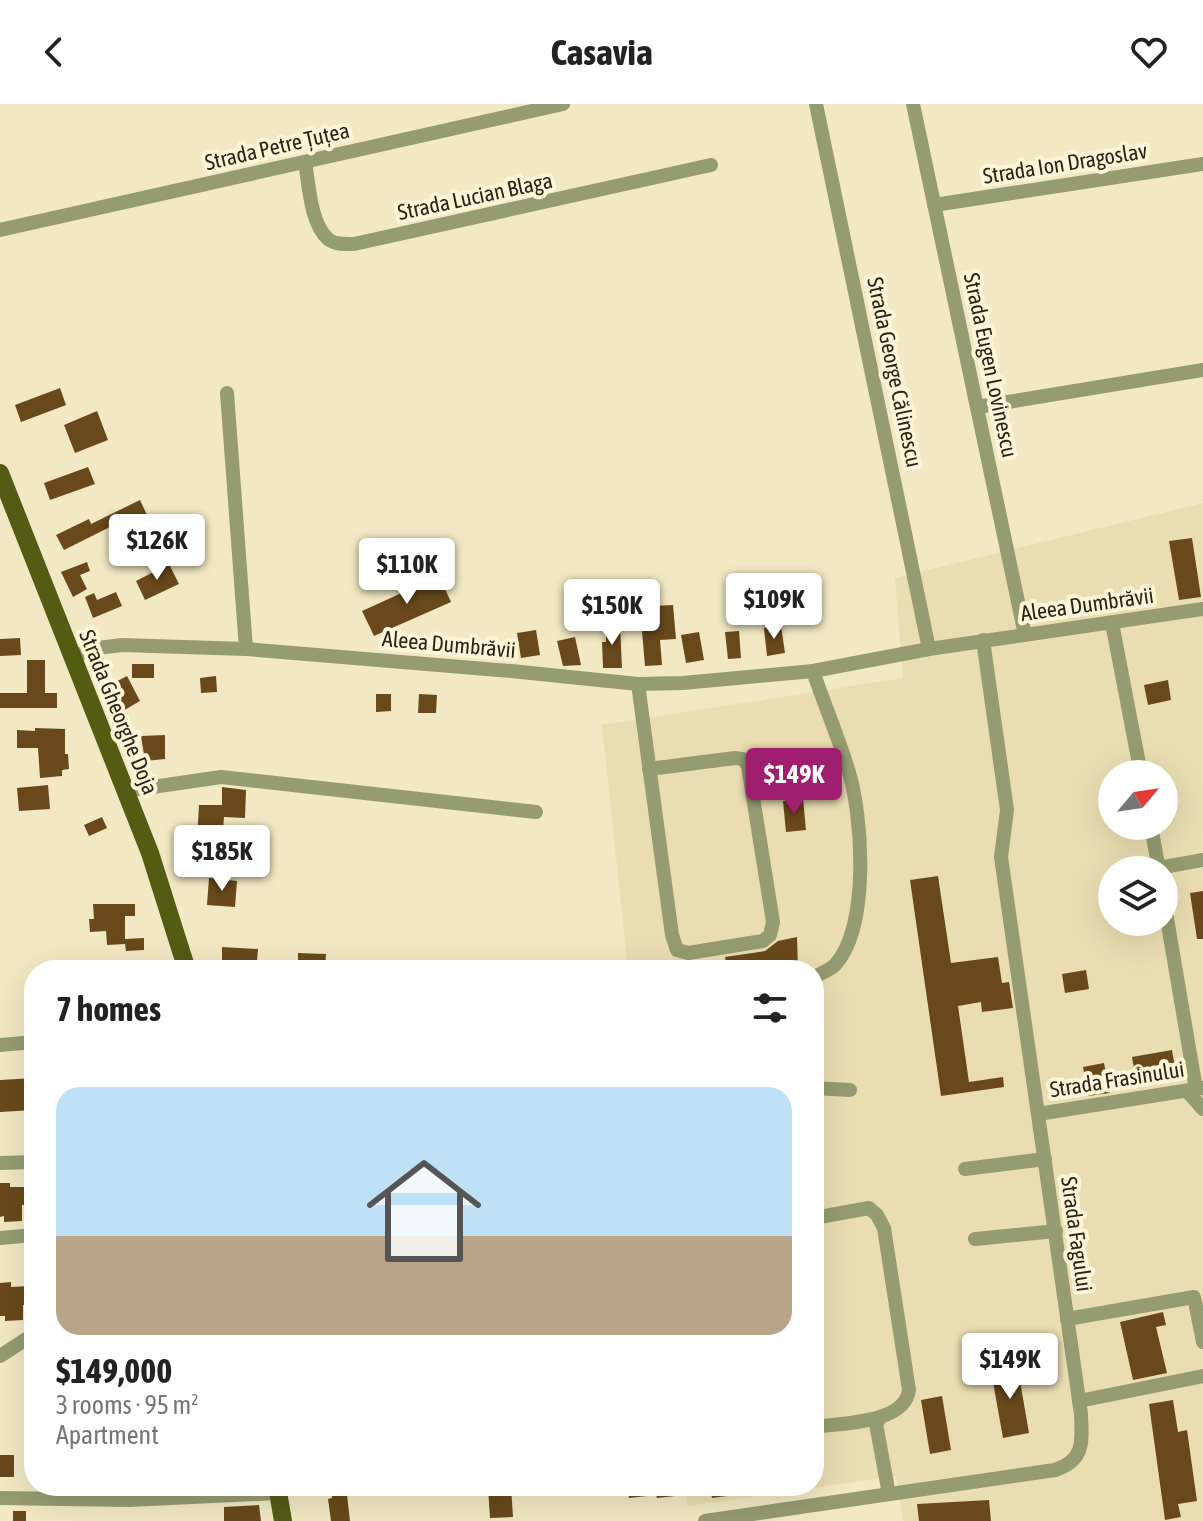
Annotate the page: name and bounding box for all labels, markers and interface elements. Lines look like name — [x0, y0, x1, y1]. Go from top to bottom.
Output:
icon: back — [32, 30, 76, 74]
icon: heart — [1127, 30, 1171, 74]
text: Casavia — [550, 31, 653, 73]
street label: Strada Petre Țuțea — [202, 117, 352, 175]
street label: Strada Ion Dragoslav — [981, 137, 1149, 189]
street label: Strada Lucian Blaga — [395, 167, 555, 225]
street label: Strada Eugen Lovinescu — [959, 270, 1023, 460]
street label: Strada George Călinescu — [862, 275, 928, 469]
pin: $126K — [101, 514, 213, 582]
text: $126K — [127, 525, 187, 555]
pin: $110K — [351, 538, 463, 606]
text: $110K — [377, 549, 437, 579]
pin: $109K — [718, 573, 830, 641]
pin: $150K — [556, 579, 668, 647]
street label: Aleea Dumbrăvii — [1019, 582, 1155, 626]
text: $109K — [744, 584, 804, 614]
text: $150K — [582, 590, 642, 620]
street label: Aleea Dumbrăvii — [381, 625, 517, 663]
street label: Strada Gheorghe Doja — [74, 626, 164, 798]
pin: $149K — [738, 748, 850, 816]
text: $149K — [764, 759, 824, 789]
north arrow — [1098, 760, 1178, 840]
map controls — [1098, 760, 1178, 936]
pin: $185K — [166, 825, 278, 893]
text: $185K — [192, 836, 252, 866]
button: layers — [1098, 856, 1178, 936]
icon: filters — [748, 986, 792, 1030]
text: 7 homes — [56, 989, 161, 1028]
street label: Strada Frasinului — [1048, 1056, 1186, 1102]
icon: home — [352, 1139, 496, 1283]
street label: Strada Fagului — [1056, 1175, 1098, 1293]
pin: $149K — [954, 1333, 1066, 1401]
text: $149K — [980, 1344, 1040, 1374]
text: $149,000 — [56, 1351, 172, 1390]
text: 3 rooms · 95 m² — [56, 1390, 198, 1420]
text: Apartment — [56, 1420, 159, 1450]

